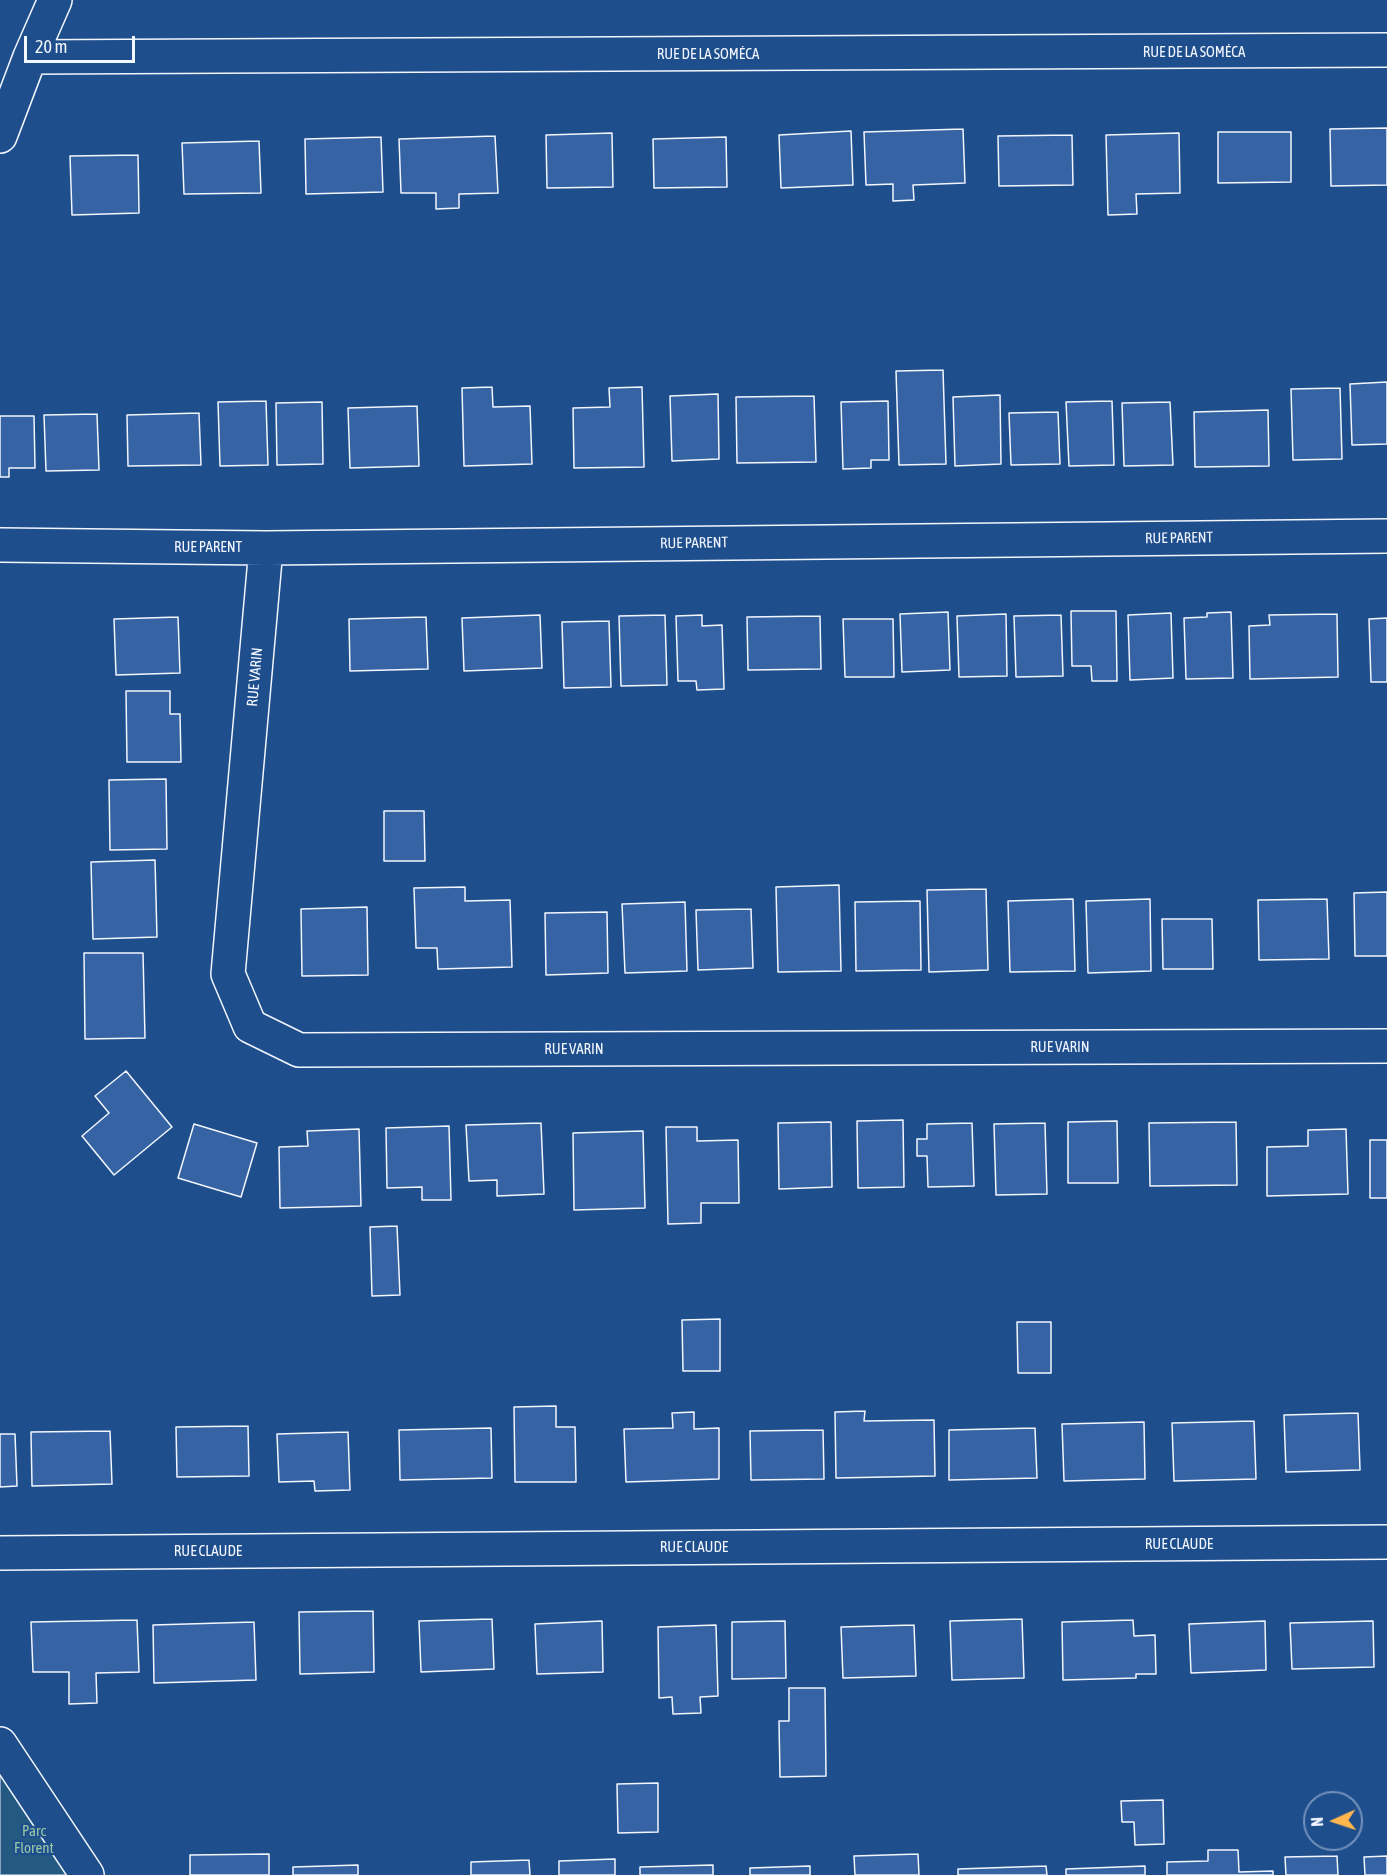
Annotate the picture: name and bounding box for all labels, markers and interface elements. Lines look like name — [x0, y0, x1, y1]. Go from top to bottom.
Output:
scale bar — [27, 24, 138, 62]
text: 20 m — [35, 36, 67, 57]
street label: RUE DE LA SOMÉCA — [1143, 43, 1245, 61]
street label: RUE DE LA SOMÉCA — [657, 45, 759, 63]
street label: RUE PARENT — [1145, 528, 1213, 548]
street label: RUE PARENT — [660, 533, 728, 553]
street label: RUE PARENT — [174, 538, 242, 556]
street label: RUE VARIN — [243, 647, 267, 707]
street label: RUE VARIN — [1030, 1038, 1090, 1056]
street label: RUE VARIN — [544, 1040, 604, 1058]
street label: RUE CLAUDE — [1145, 1535, 1213, 1553]
street label: RUE CLAUDE — [660, 1538, 728, 1556]
street label: RUE CLAUDE — [174, 1542, 242, 1560]
north arrow — [1303, 1791, 1363, 1851]
text: N — [1308, 1817, 1326, 1827]
park label: Parc Florent — [14, 1822, 54, 1857]

